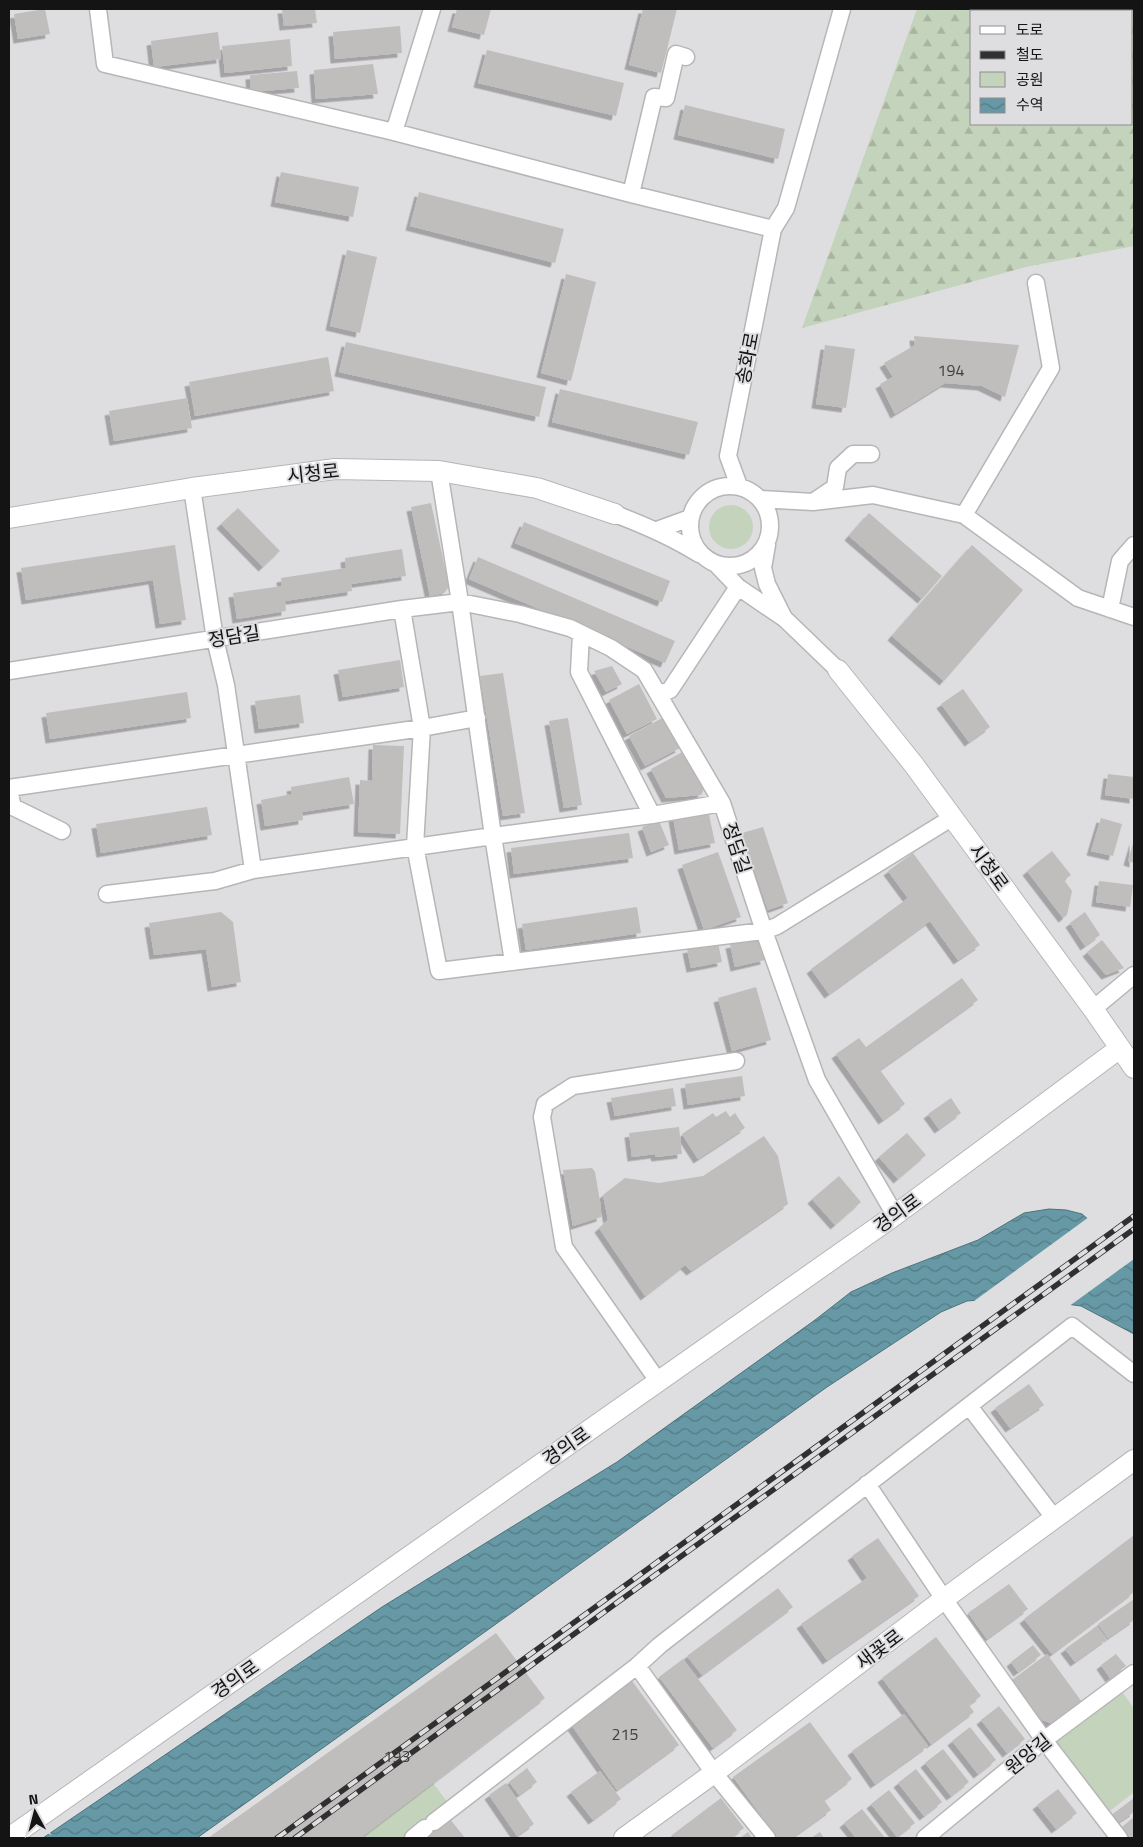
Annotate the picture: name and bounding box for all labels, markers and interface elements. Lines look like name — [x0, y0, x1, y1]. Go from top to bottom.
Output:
legend — [970, 10, 1133, 125]
text: 도로 — [1016, 18, 1044, 41]
text: 철도 — [1016, 43, 1044, 66]
text: 공원 — [1016, 68, 1044, 91]
text: 수역 — [1016, 93, 1044, 116]
street label: 송화로 — [727, 329, 766, 386]
house number: 194 — [938, 358, 964, 382]
street label: 시청로 — [285, 455, 341, 490]
street label: 정담길 — [206, 617, 262, 654]
street label: 정담길 — [716, 818, 759, 877]
street label: 시청로 — [962, 837, 1017, 896]
street label: 경의로 — [867, 1185, 926, 1240]
street label: 경의로 — [536, 1419, 596, 1473]
street label: 새꽃로 — [849, 1621, 908, 1676]
street label: 경의로 — [205, 1652, 265, 1706]
house number: 215 — [612, 1722, 638, 1746]
street label: 원앙길 — [998, 1726, 1057, 1781]
house number: 193 — [384, 1744, 410, 1768]
north arrow — [10, 1787, 60, 1837]
text: N — [27, 1788, 39, 1810]

